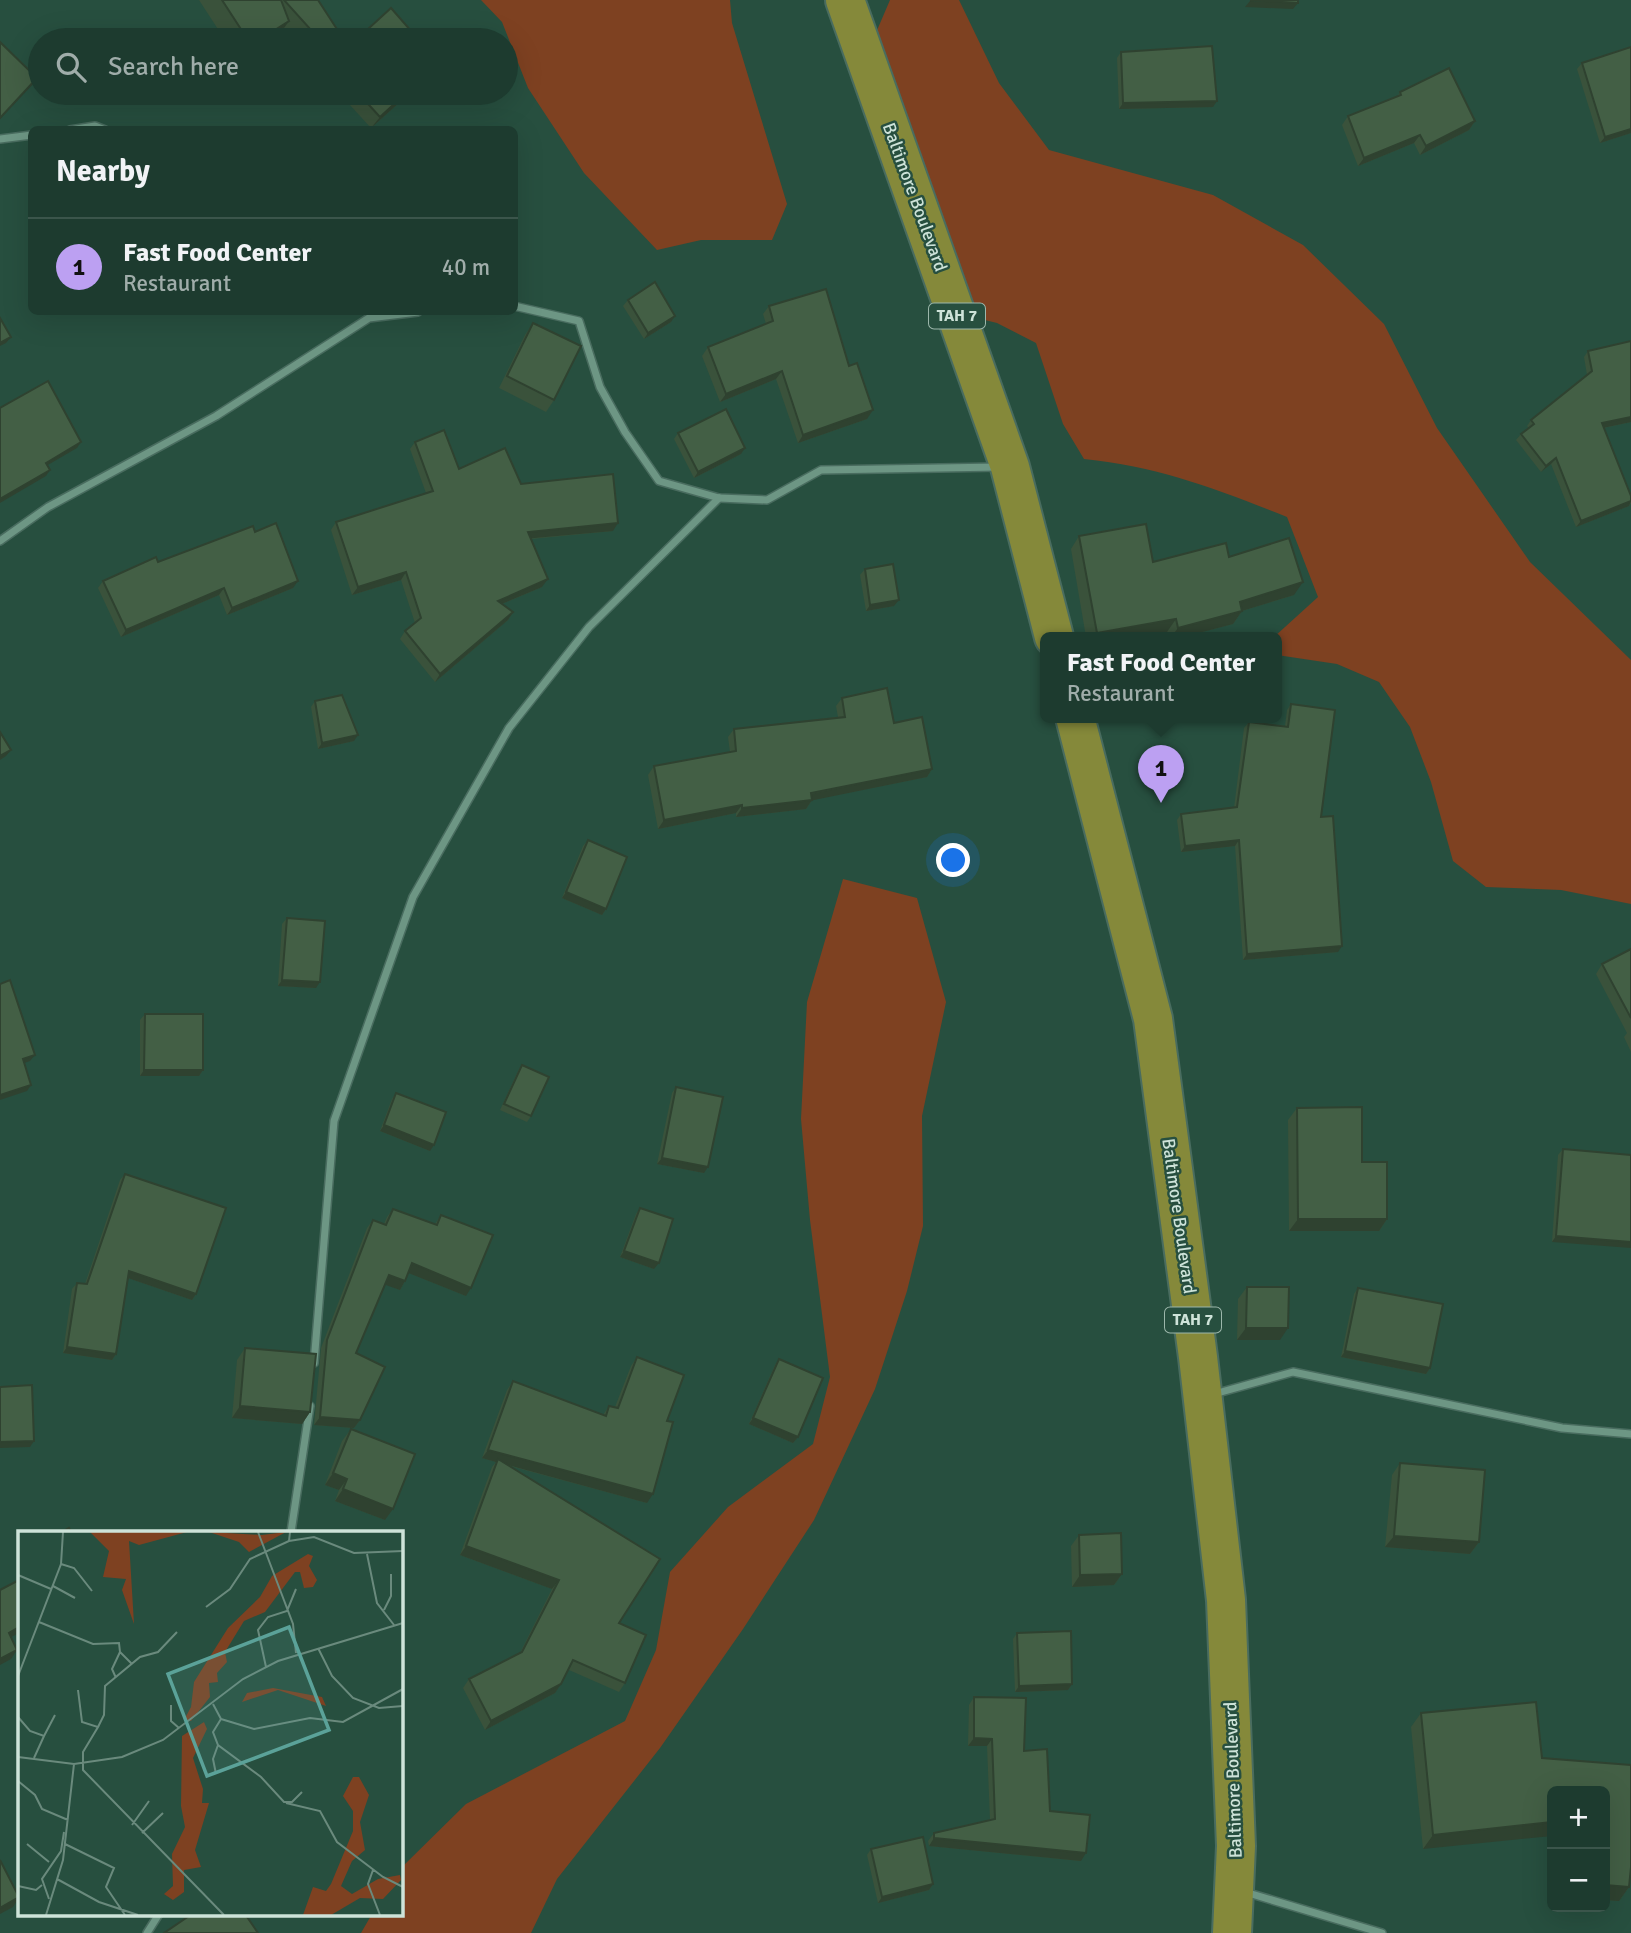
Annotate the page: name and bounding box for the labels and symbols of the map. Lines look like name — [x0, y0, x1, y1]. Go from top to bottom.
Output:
street label: Baltimore Boulevard — [878, 120, 952, 274]
road number: TAH 7 — [929, 304, 985, 328]
pin: 1 — [1138, 745, 1184, 803]
your location — [936, 843, 970, 877]
street label: Baltimore Boulevard — [1157, 1137, 1201, 1295]
road number: TAH 7 — [1165, 1308, 1221, 1332]
inset map — [18, 1531, 402, 1916]
street label: Baltimore Boulevard — [1219, 1701, 1247, 1859]

